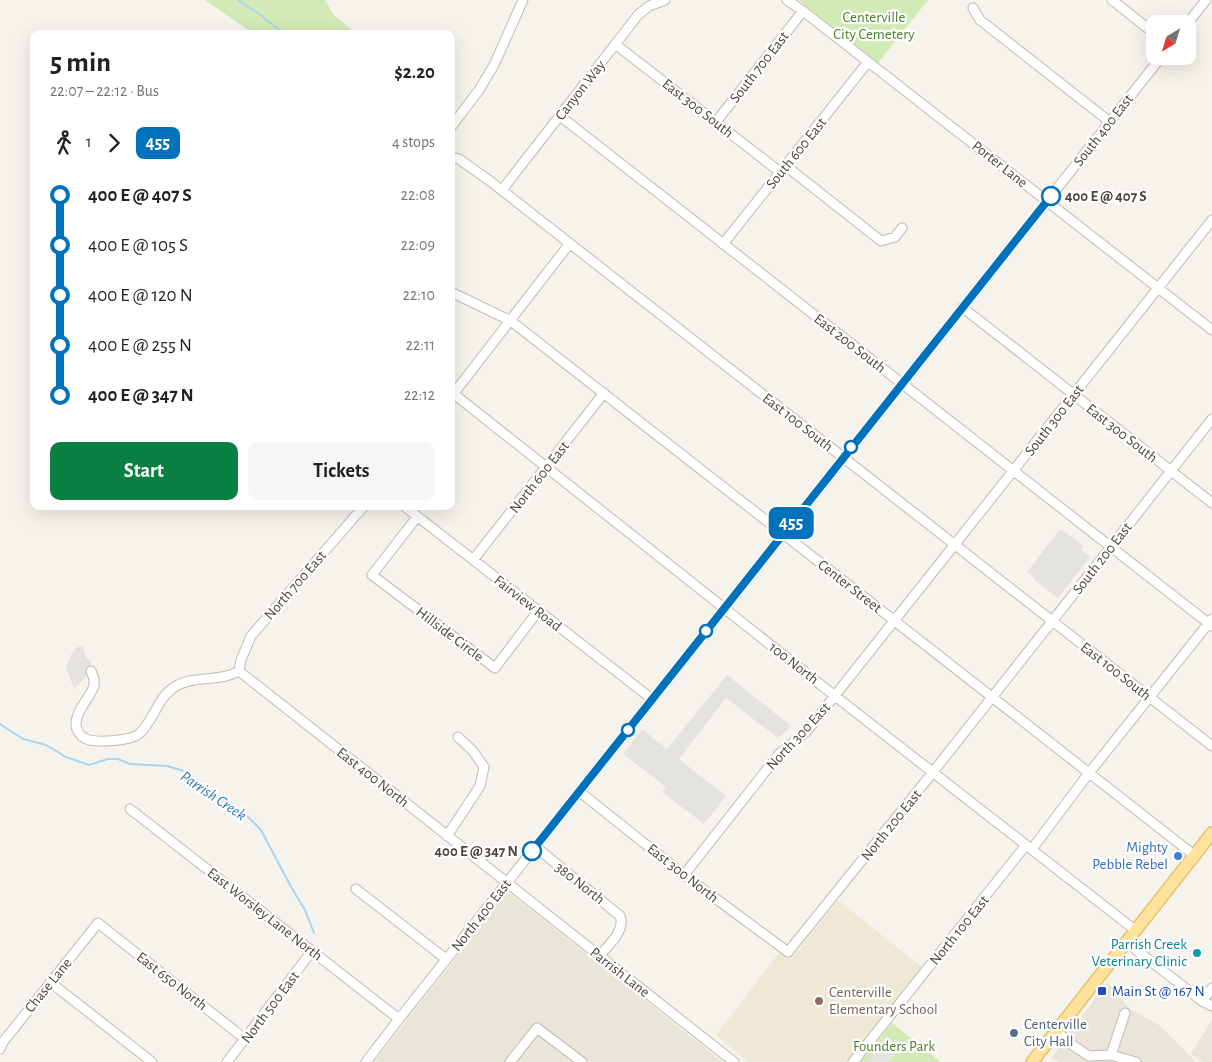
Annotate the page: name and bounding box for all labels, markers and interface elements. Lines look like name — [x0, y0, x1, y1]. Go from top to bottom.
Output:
park label: Centerville City Cemetery — [833, 10, 915, 42]
north arrow — [1146, 15, 1196, 65]
map controls — [1146, 15, 1196, 65]
street label: South 700 East — [727, 29, 792, 106]
text: 5 min — [50, 49, 111, 77]
street label: Canyon Way — [553, 57, 609, 123]
text: $2.20 — [394, 63, 435, 82]
street label: East 300 South — [659, 76, 736, 141]
text: 22:07 – 22:12 · Bus — [50, 83, 159, 99]
street label: South 400 East — [1071, 91, 1136, 169]
street label: South 600 East — [763, 115, 830, 192]
icon: walk — [50, 129, 78, 157]
icon: forward — [100, 129, 128, 157]
text: 1 — [86, 134, 92, 150]
text: 455 — [146, 134, 170, 152]
text: 4 stops — [392, 134, 435, 150]
street label: Porter Lane — [969, 138, 1030, 191]
text: 400 E @ 407 S — [88, 186, 192, 205]
marker: 400 E @ 407 S — [1041, 186, 1061, 206]
text: 22:08 — [401, 187, 435, 203]
place label: 400 E @ 407 S — [1065, 189, 1147, 204]
text: 400 E @ 105 S — [88, 236, 188, 255]
text: 22:09 — [401, 237, 435, 253]
text: 400 E @ 120 N — [88, 286, 193, 305]
text: 22:10 — [403, 287, 435, 303]
street label: East 200 South — [811, 311, 888, 376]
text: 400 E @ 255 N — [88, 336, 192, 355]
text: 22:11 — [406, 337, 435, 353]
street label: South 300 East — [1022, 382, 1087, 459]
text: 400 E @ 347 N — [88, 386, 194, 405]
text: 22:12 — [404, 387, 435, 403]
street label: East 100 South — [760, 390, 836, 454]
street label: East 300 South — [1083, 401, 1160, 466]
street label: North 600 East — [507, 438, 572, 516]
unlabelled marker — [844, 440, 858, 454]
button: Start — [50, 442, 238, 500]
button: Tickets — [248, 442, 435, 500]
line badge: 455 — [762, 507, 820, 539]
text: 455 — [779, 514, 803, 532]
street label: South 200 East — [1070, 520, 1135, 597]
street label: North 700 East — [262, 548, 329, 623]
street label: Center Street — [815, 557, 885, 616]
street label: Fairview Road — [491, 573, 564, 634]
street label: Hillside Circle — [413, 604, 486, 665]
unlabelled marker — [699, 624, 713, 638]
street label: East 100 South — [1078, 639, 1154, 703]
street label: 100 North — [766, 640, 821, 687]
street label: North 300 East — [764, 700, 833, 773]
unlabelled marker — [621, 723, 635, 737]
street label: East 400 North — [334, 745, 412, 810]
water label: Parrish Creek — [178, 768, 249, 824]
street label: North 200 East — [858, 787, 925, 864]
place label: Mighty Pebble Rebel — [1092, 840, 1169, 872]
marker: 400 E @ 347 N — [522, 841, 542, 861]
street label: East 300 North — [644, 841, 721, 906]
place label: 400 E @ 347 N — [435, 844, 518, 859]
marker: Mighty Pebble Rebel — [1172, 850, 1184, 862]
street label: 380 North — [552, 860, 607, 907]
street label: East Worsley Lane North — [204, 865, 325, 964]
street label: North 400 East — [449, 876, 514, 954]
street label: North 100 East — [927, 893, 992, 968]
place label: Parrish Creek Veterinary Clinic — [1092, 937, 1187, 969]
street label: Parrish Lane — [587, 945, 652, 1000]
marker: Parrish Creek Veterinary Clinic — [1191, 947, 1203, 959]
street label: East 650 North — [134, 949, 210, 1013]
street label: Chase Lane — [22, 955, 75, 1015]
street label: North 500 East — [239, 968, 302, 1046]
place label: Main St @ 167 N — [1112, 984, 1205, 999]
place label: Centerville Elementary School — [829, 985, 938, 1017]
marker: Main St @ 167 N — [1096, 985, 1108, 997]
marker: Centerville Elementary School — [813, 995, 825, 1007]
place label: Centerville City Hall — [1024, 1017, 1087, 1049]
marker: Centerville City Hall — [1008, 1027, 1020, 1039]
park label: Founders Park — [853, 1039, 935, 1054]

